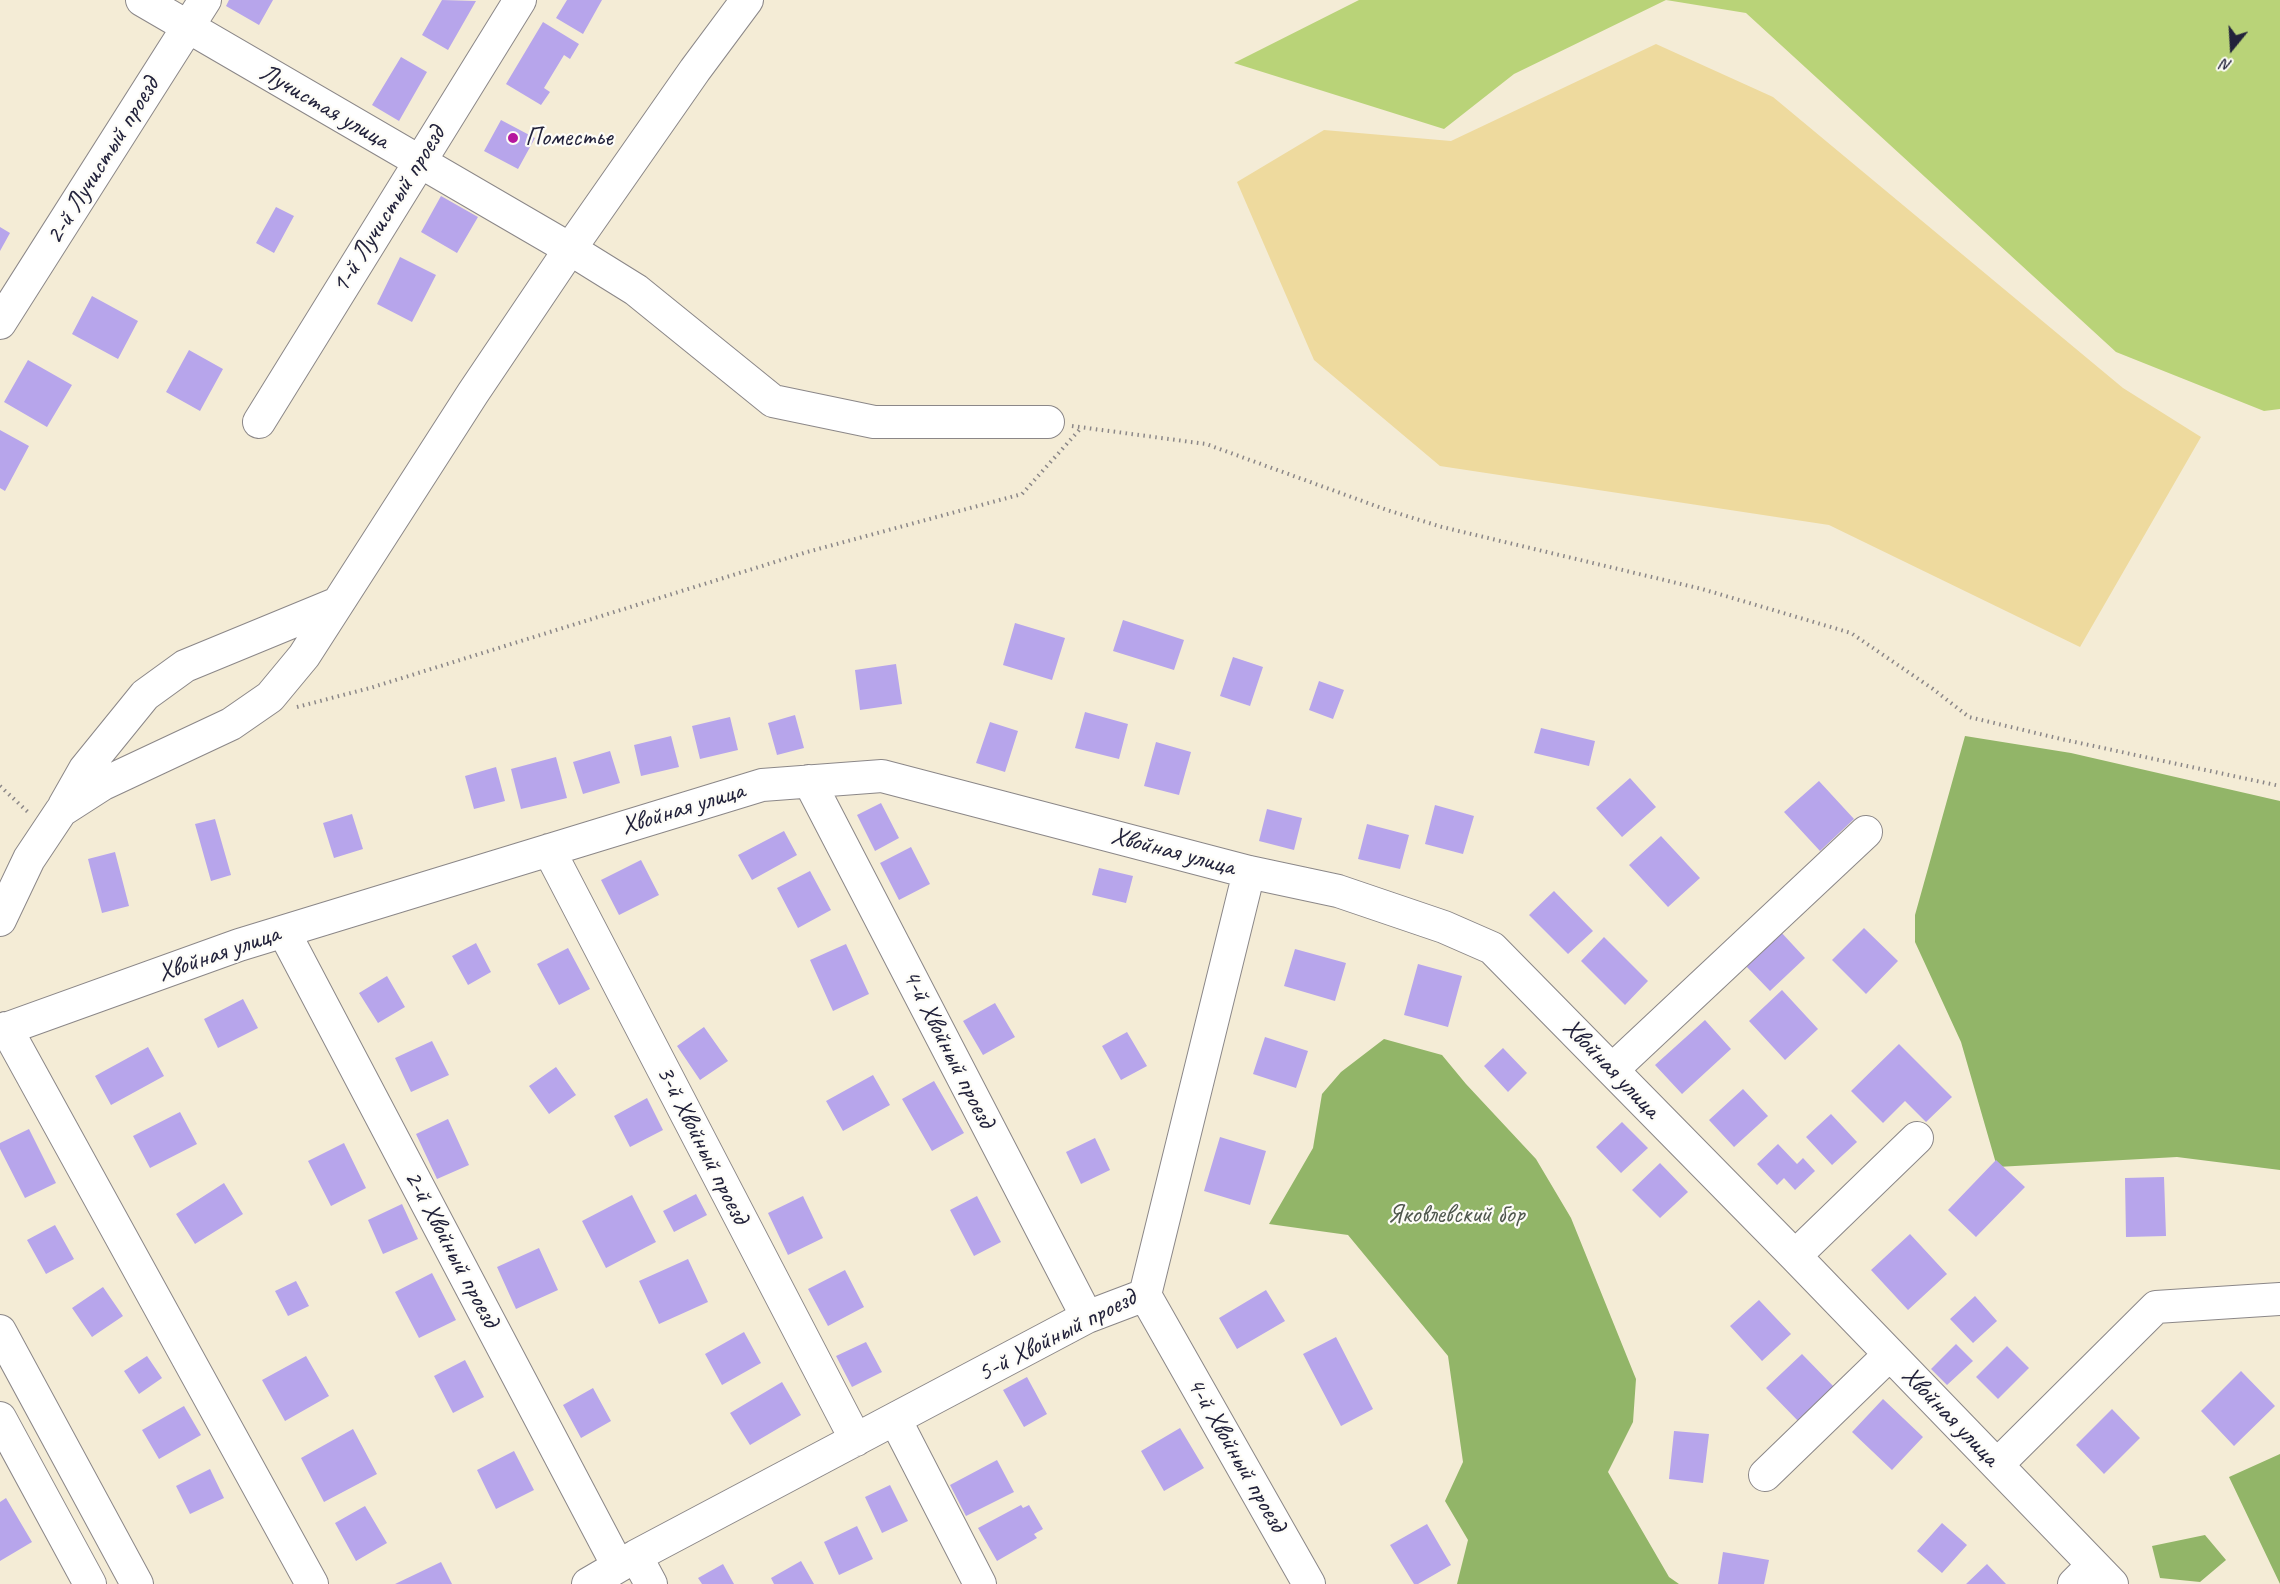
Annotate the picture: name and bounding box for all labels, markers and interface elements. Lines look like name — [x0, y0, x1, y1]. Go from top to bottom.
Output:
north arrow — [2202, 18, 2262, 78]
text: N — [2219, 54, 2234, 76]
street label: Лучистая улица — [254, 57, 394, 157]
street label: 2-й Лучистый проезд — [39, 72, 167, 250]
street label: 1-й Лучистый проезд — [325, 121, 453, 299]
place label: Поместье — [525, 122, 613, 154]
marker: Поместье — [506, 131, 520, 145]
street label: Хвойная улица — [618, 776, 748, 842]
street label: Хвойная улица — [1108, 821, 1238, 883]
street label: Хвойная улица — [154, 919, 284, 989]
street label: 4-й Хвойный проезд — [895, 965, 1001, 1133]
street label: Хвойная улица — [1556, 1013, 1666, 1125]
street label: 3-й Хвойный проезд — [649, 1061, 755, 1229]
street label: 2-й Хвойный проезд — [397, 1165, 505, 1333]
park label: Яковлевский бор — [1387, 1199, 1525, 1231]
street label: 5-й Хвойный проезд — [973, 1283, 1141, 1389]
street label: Хвойная улица — [1895, 1361, 2005, 1473]
street label: 4-й Хвойный проезд — [1179, 1372, 1293, 1538]

